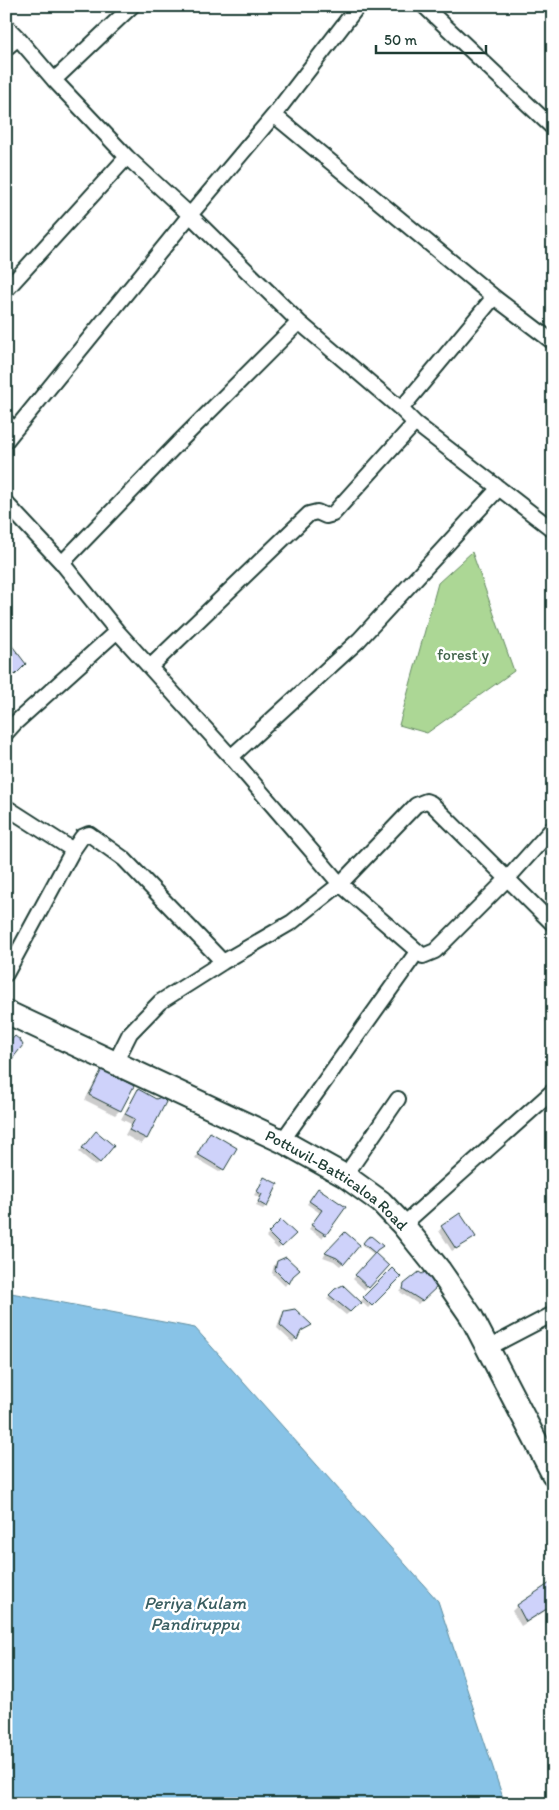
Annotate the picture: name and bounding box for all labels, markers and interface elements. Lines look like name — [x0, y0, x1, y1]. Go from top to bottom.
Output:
scale bar — [376, 22, 486, 54]
text: 50 m — [384, 31, 417, 49]
park label: forest y — [437, 645, 489, 664]
street label: Pottuvil-Batticaloa Road — [262, 1126, 412, 1234]
water label: Periya Kulam Pandiruppu — [144, 1592, 247, 1635]

